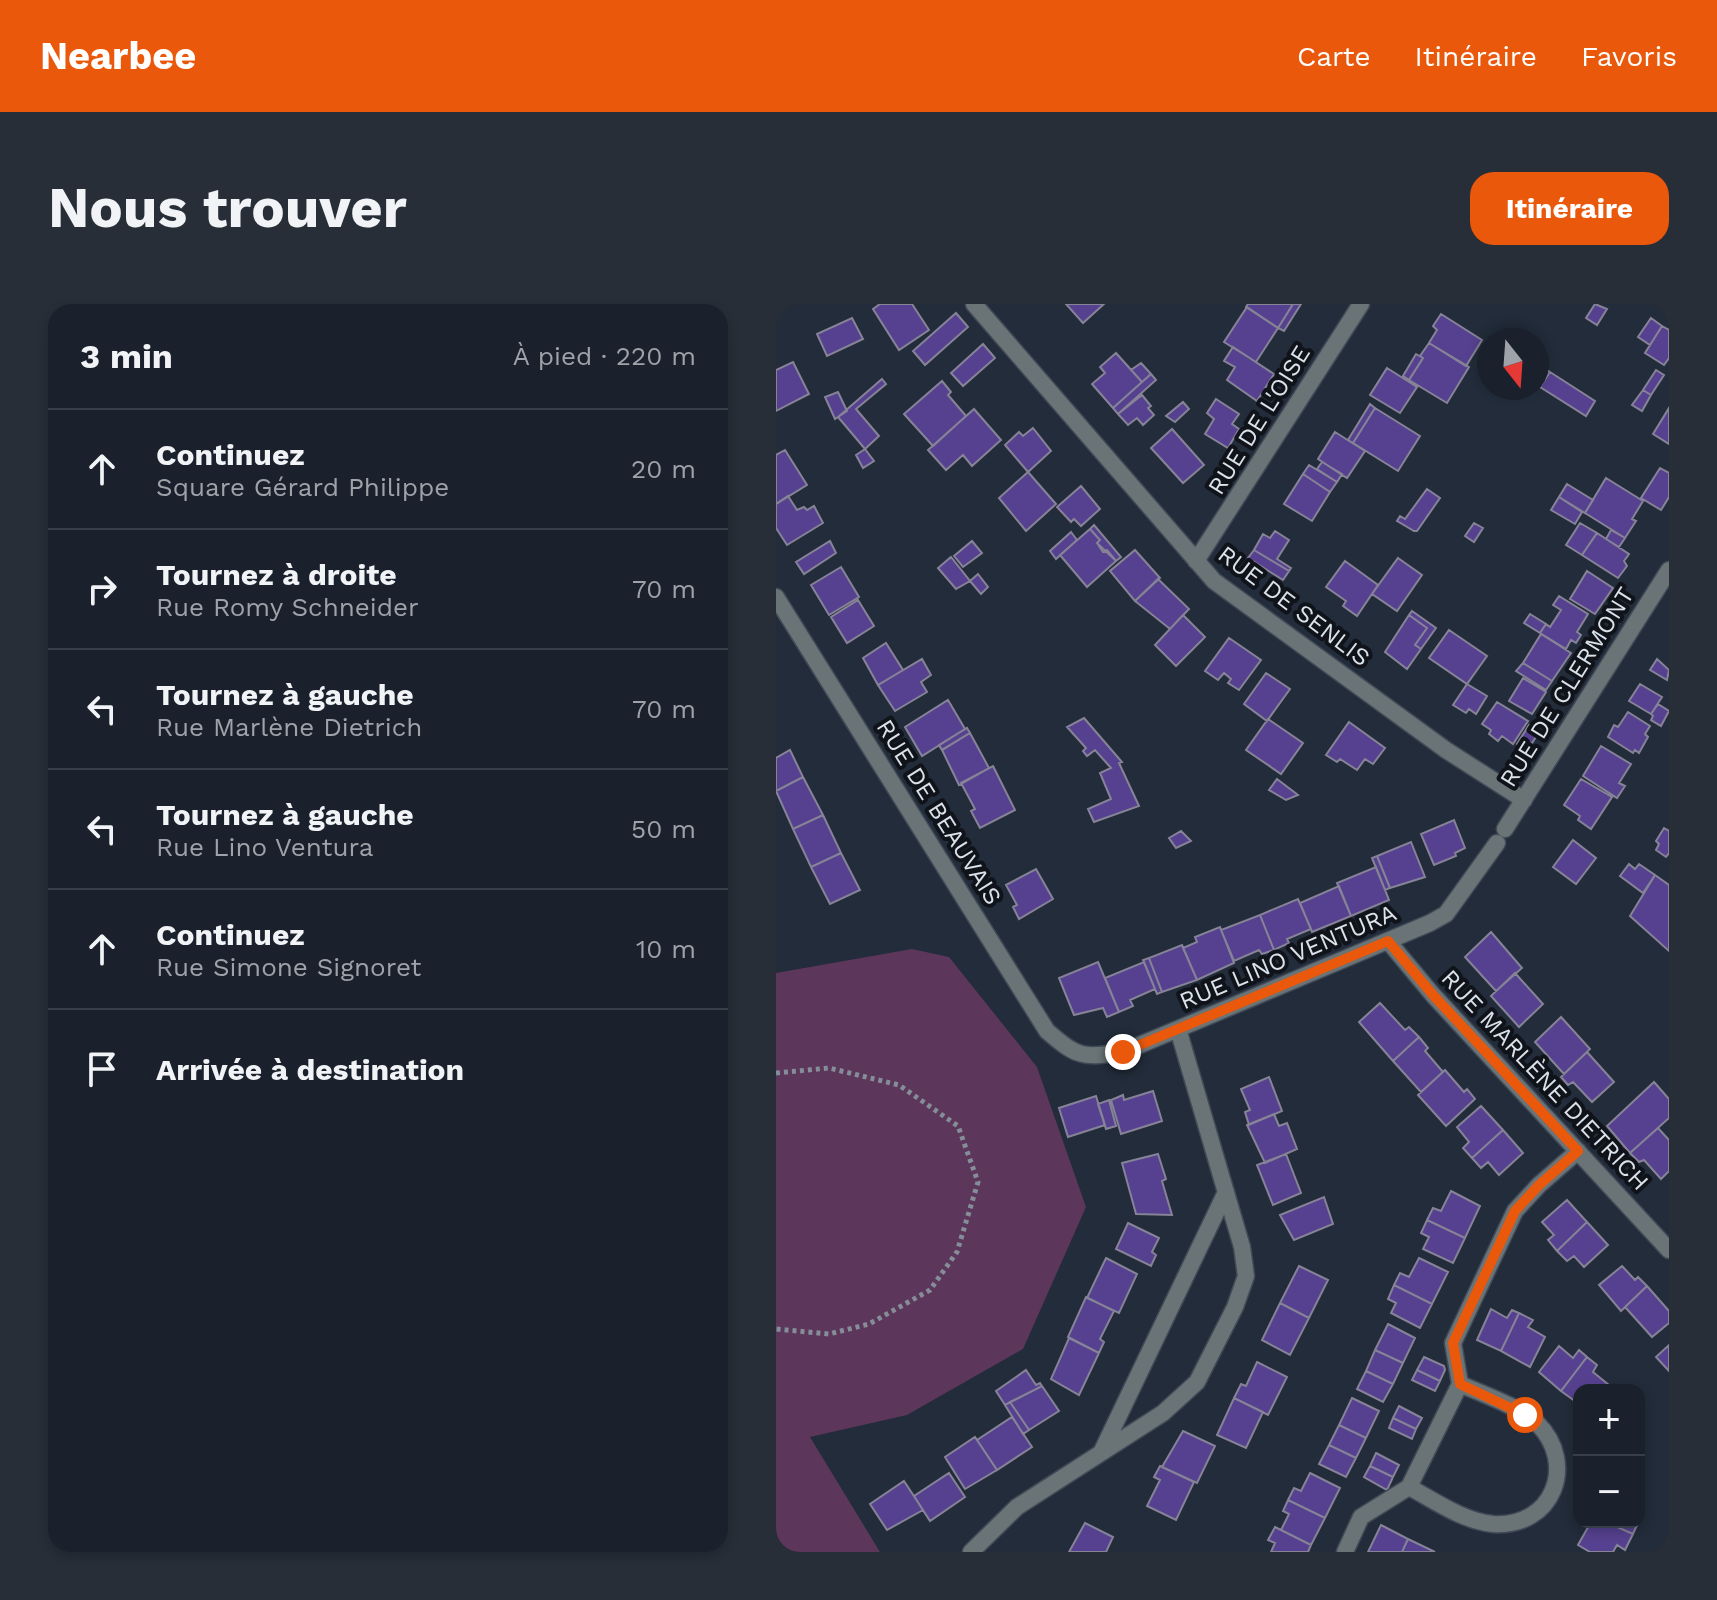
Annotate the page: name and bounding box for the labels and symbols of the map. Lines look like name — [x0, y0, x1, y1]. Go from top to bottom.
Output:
north arrow — [1477, 328, 1549, 400]
street label: RUE DE L'OISE — [1202, 340, 1316, 500]
street label: RUE DE SENLIS — [1213, 540, 1375, 672]
street label: RUE DE CLERMONT — [1494, 582, 1640, 792]
street label: RUE DE BEAUVAIS — [871, 714, 1007, 910]
street label: RUE LINO VENTURA — [1175, 899, 1401, 1015]
street label: RUE MARLÈNE DIETRICH — [1436, 964, 1654, 1196]
route end — [1105, 1034, 1141, 1070]
route start — [1507, 1397, 1543, 1433]

